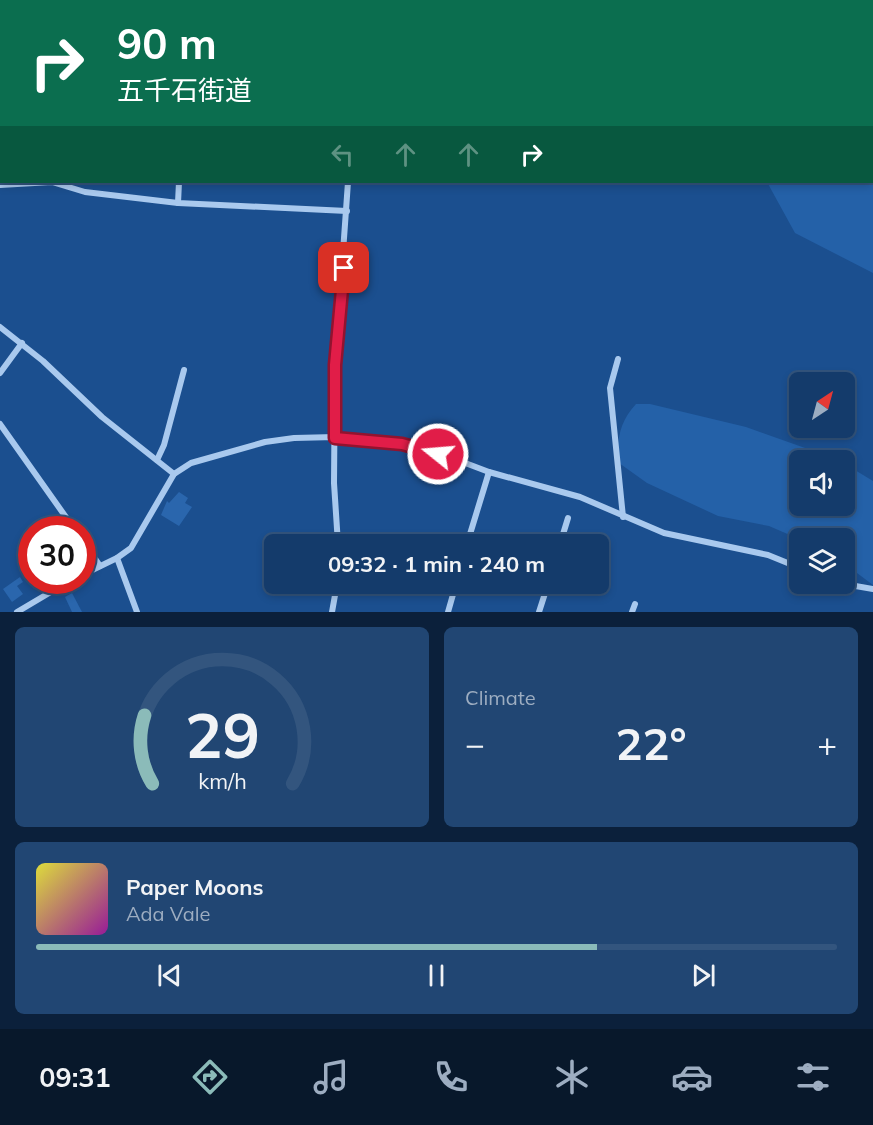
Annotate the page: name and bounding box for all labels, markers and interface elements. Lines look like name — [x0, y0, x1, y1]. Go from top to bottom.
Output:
text: 90 m — [117, 17, 217, 70]
icon: right — [18, 24, 96, 102]
text: 五千石街道 — [117, 73, 252, 107]
icon: left — [326, 138, 359, 171]
icon: ahead — [389, 138, 422, 171]
icon: ahead — [452, 138, 485, 171]
icon: right — [515, 138, 548, 171]
pin — [318, 242, 369, 293]
icon: arrive — [327, 251, 360, 284]
north arrow — [789, 372, 855, 438]
map controls — [789, 372, 855, 594]
position arrow — [406, 422, 470, 486]
button: sound — [789, 450, 855, 516]
speed limit sign: 30 — [18, 516, 96, 594]
button: layers — [789, 528, 855, 594]
text: 09:32 · 1 min · 240 m — [328, 550, 545, 578]
text: Climate — [465, 685, 536, 710]
text: 29 — [185, 695, 259, 774]
text: 22° — [615, 715, 687, 771]
text: − — [465, 723, 485, 764]
text: + — [817, 723, 837, 764]
text: km/h — [198, 767, 246, 794]
text: Paper Moons — [126, 873, 264, 901]
text: Ada Vale — [126, 901, 210, 926]
icon: previous — [153, 959, 186, 992]
icon: pause — [420, 959, 453, 992]
icon: next — [687, 959, 720, 992]
icon: directions — [189, 1056, 231, 1098]
icon: music — [310, 1056, 352, 1098]
icon: phone — [430, 1056, 472, 1098]
icon: climate — [551, 1056, 593, 1098]
icon: car — [671, 1056, 713, 1098]
icon: filters — [792, 1056, 834, 1098]
text: 09:31 — [39, 1060, 111, 1094]

